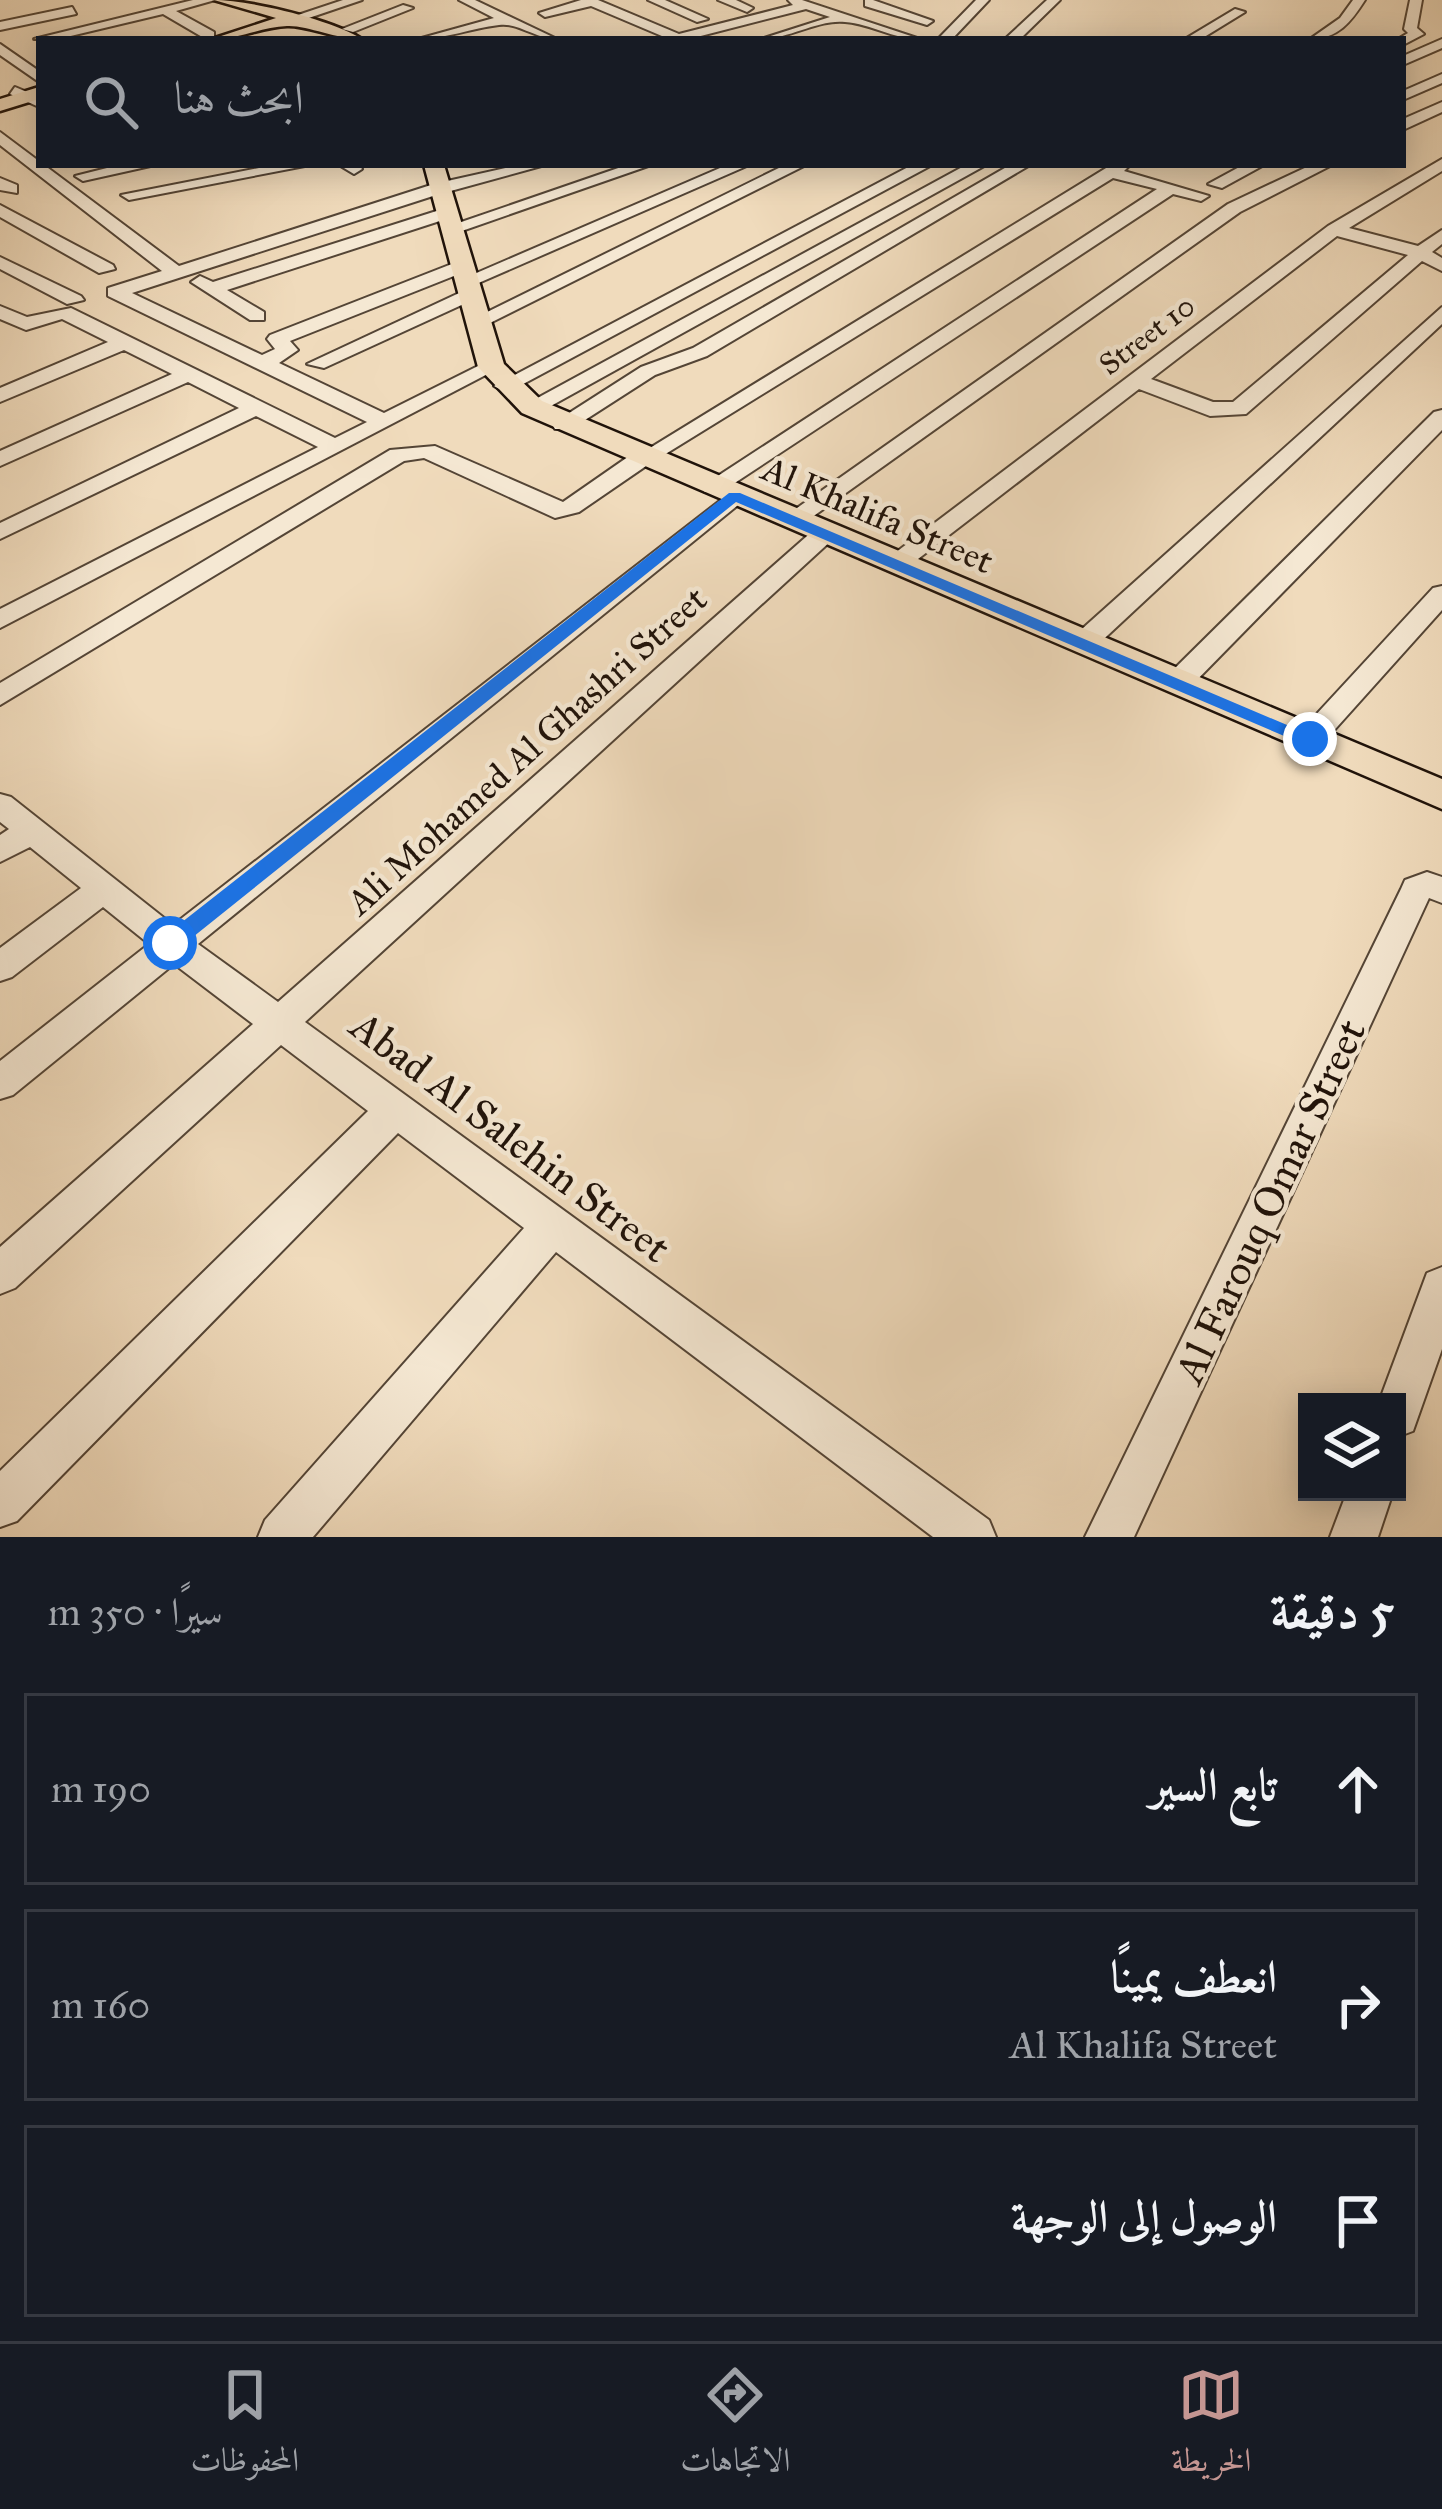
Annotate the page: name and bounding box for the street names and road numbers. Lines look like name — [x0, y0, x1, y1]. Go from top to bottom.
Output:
street label: Street 10 — [1092, 287, 1202, 383]
street label: Al Khalifa Street — [754, 446, 1000, 583]
street label: Ali Mohamed Al Ghashri Street — [336, 577, 716, 926]
street label: Abad Al Salehin Street — [339, 998, 681, 1274]
street label: Al Farouq Omar Street — [1162, 1011, 1377, 1393]

